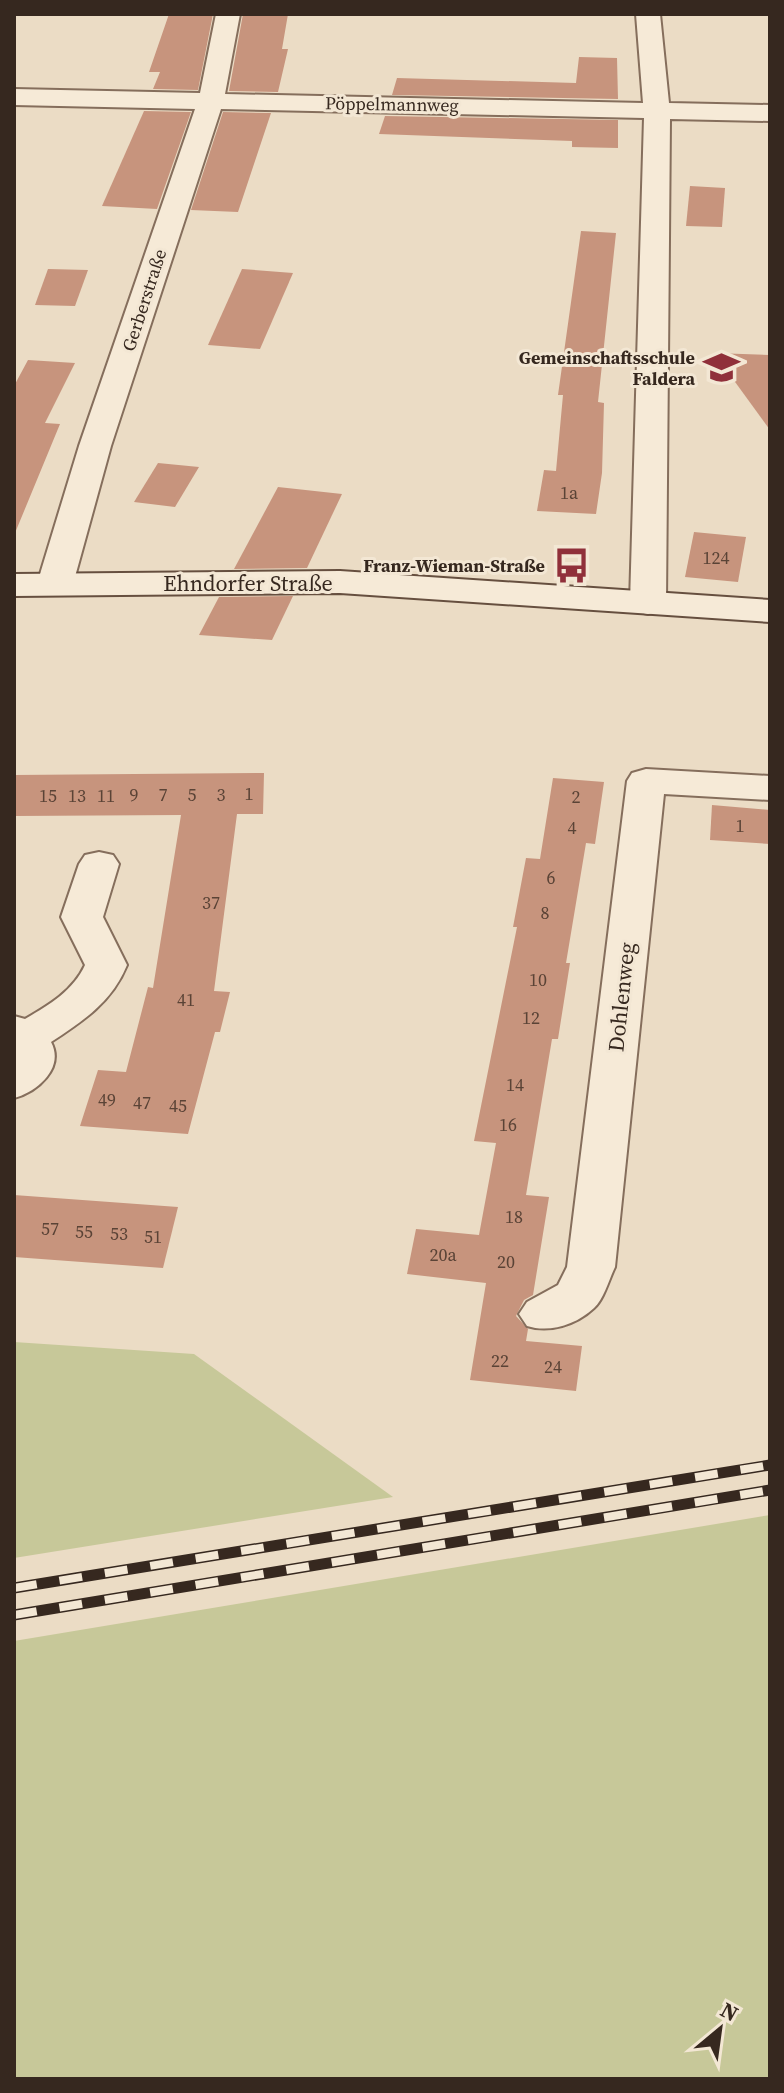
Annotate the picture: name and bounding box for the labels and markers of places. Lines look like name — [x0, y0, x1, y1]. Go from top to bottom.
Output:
place label: Gemeinschaftsschule Faldera — [519, 345, 695, 391]
school or university icon: Gemeinschaftsschule Faldera — [702, 348, 740, 386]
bus stop icon: Franz-Wieman-Straße — [552, 546, 590, 584]
place label: Franz-Wieman-Straße — [363, 553, 545, 578]

